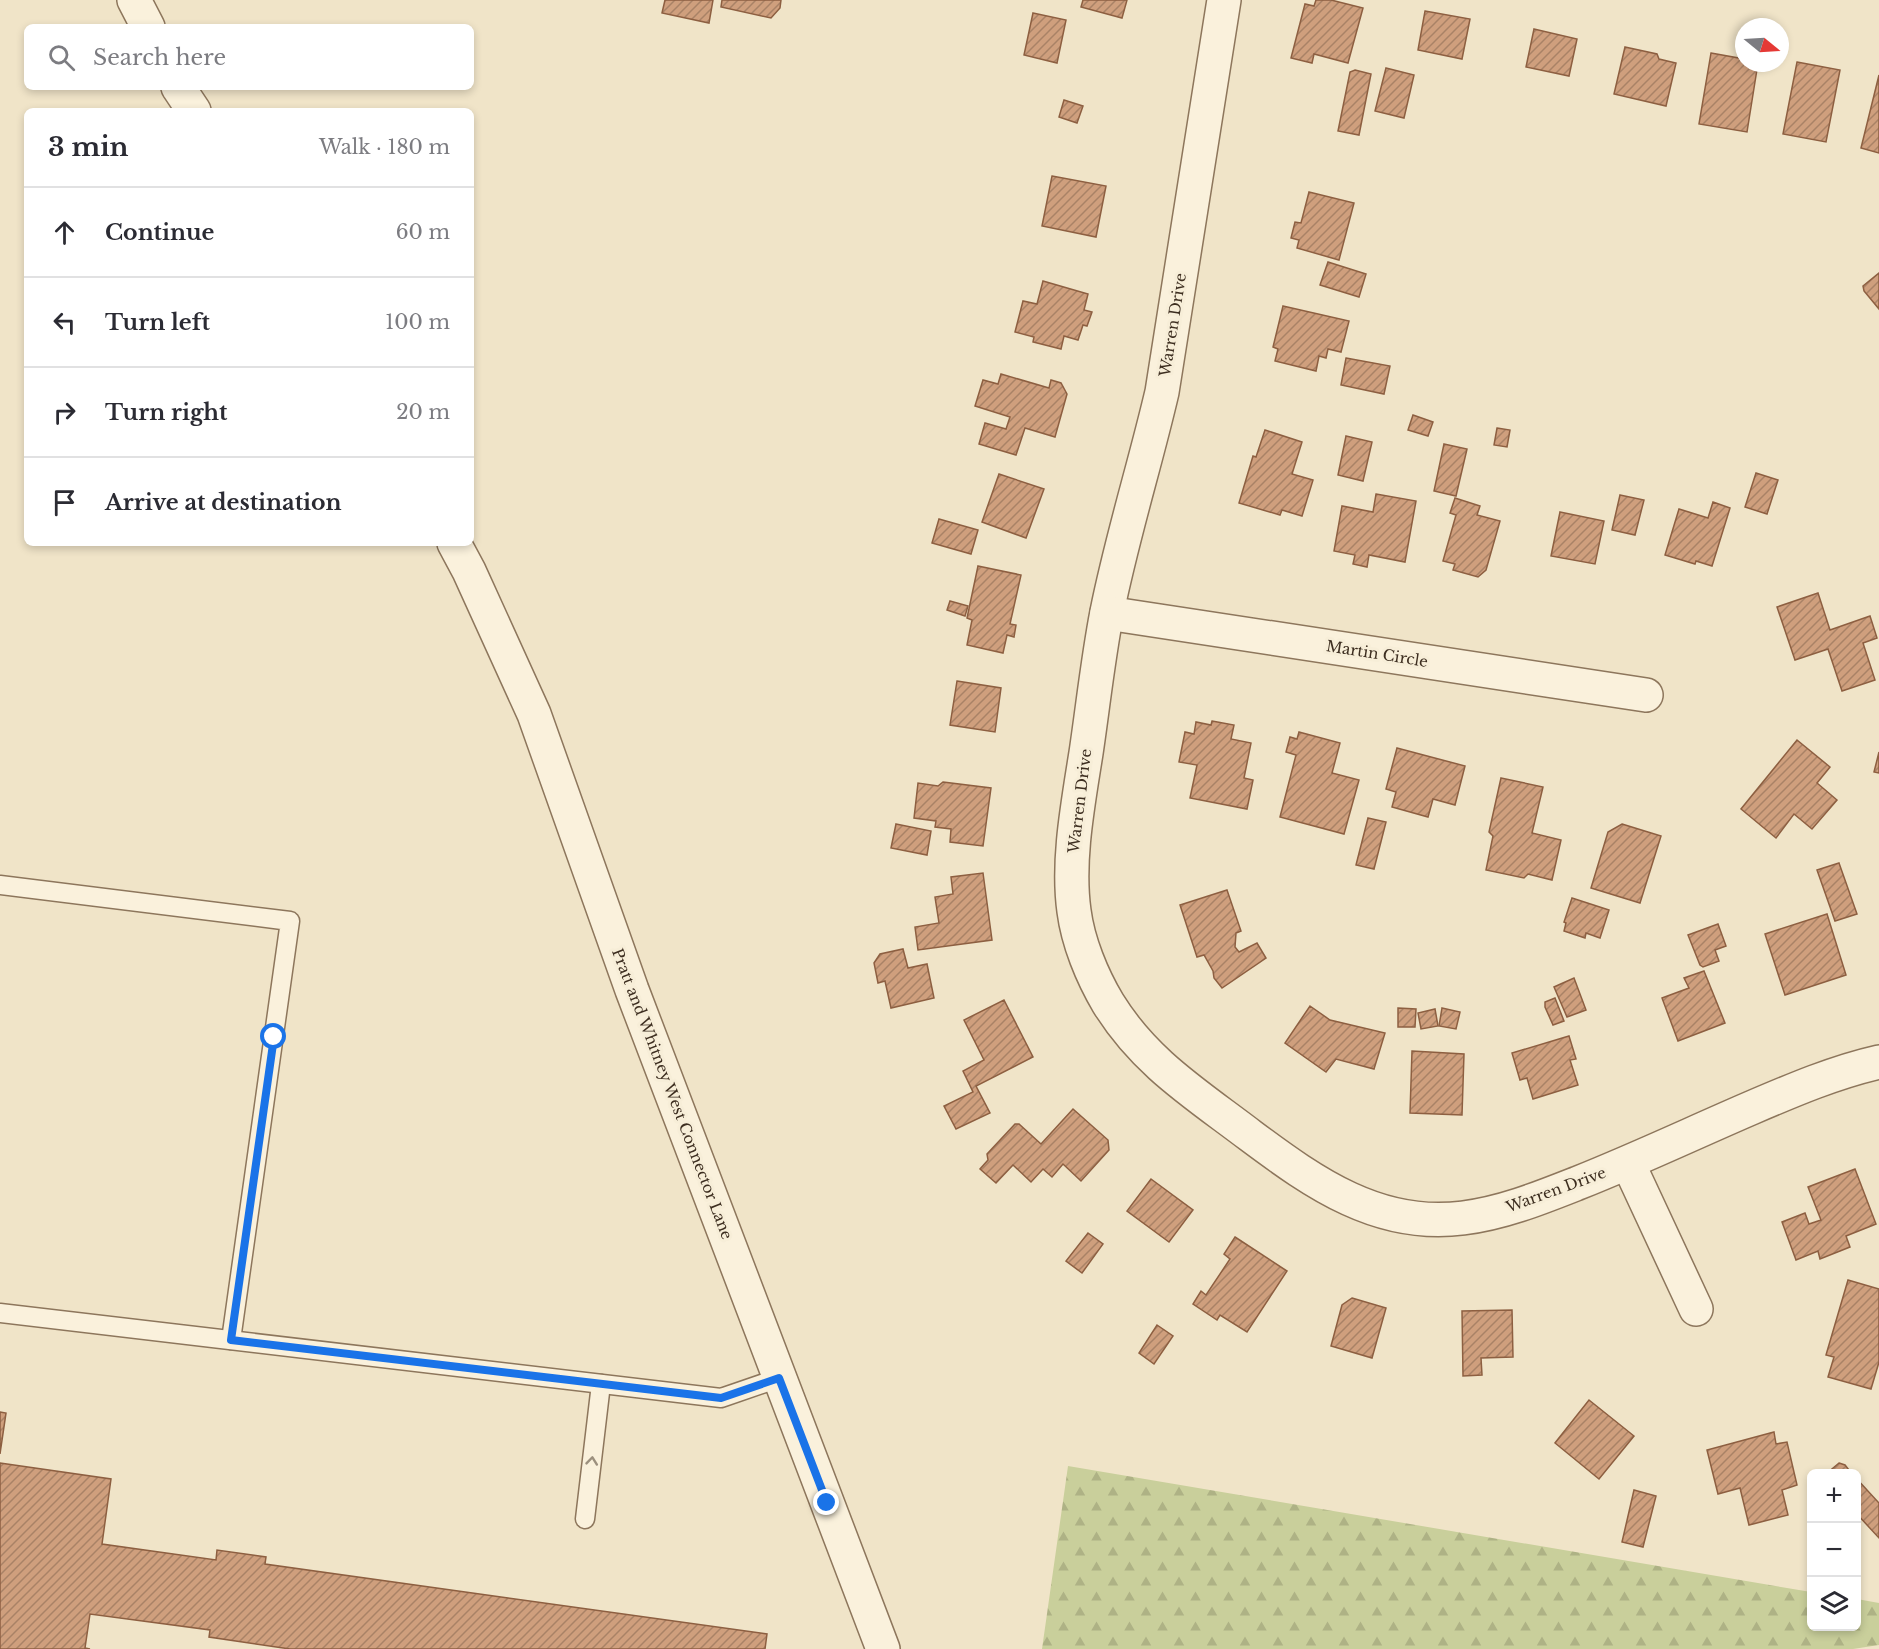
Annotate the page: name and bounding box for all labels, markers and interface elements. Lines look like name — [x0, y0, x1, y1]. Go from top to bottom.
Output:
north arrow — [1735, 18, 1789, 72]
search box — [24, 24, 474, 90]
icon: search — [45, 41, 78, 74]
text: Search here — [93, 44, 226, 71]
text: 3 min — [48, 131, 129, 163]
text: Walk · 180 m — [319, 135, 450, 159]
icon: ahead — [48, 216, 81, 249]
text: Continue — [105, 219, 214, 246]
text: 60 m — [396, 220, 450, 244]
street label: Warren Drive — [1155, 272, 1190, 379]
icon: left — [48, 306, 81, 339]
text: Turn left — [105, 309, 210, 336]
text: 100 m — [385, 310, 450, 334]
icon: right — [48, 396, 81, 429]
text: Turn right — [105, 399, 227, 426]
text: 20 m — [396, 400, 450, 424]
icon: arrive — [48, 486, 81, 519]
text: Arrive at destination — [105, 489, 342, 516]
street label: Martin Circle — [1325, 636, 1429, 671]
street label: Warren Drive — [1064, 748, 1095, 855]
street label: Pratt and Whitney West Connector Lane — [608, 946, 737, 1242]
route start — [260, 1023, 286, 1049]
street label: Warren Drive — [1502, 1163, 1608, 1217]
one-way arrow — [585, 1457, 597, 1466]
map controls — [1807, 1469, 1861, 1631]
button: + — [1807, 1469, 1861, 1523]
route end — [813, 1489, 839, 1515]
button: − — [1807, 1523, 1861, 1577]
button: layers — [1807, 1577, 1861, 1631]

